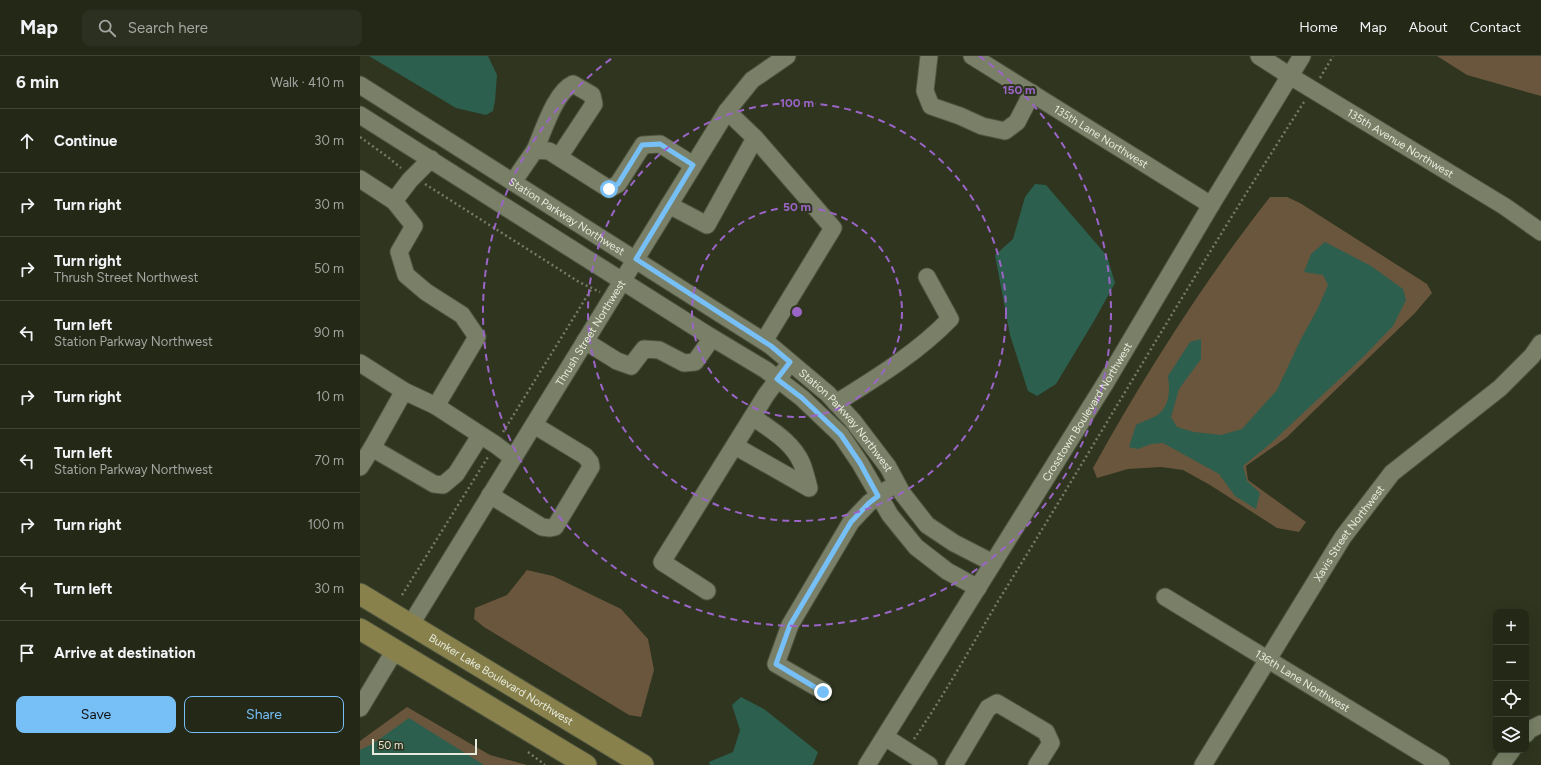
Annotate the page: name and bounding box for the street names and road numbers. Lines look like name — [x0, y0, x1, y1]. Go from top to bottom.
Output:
street label: 135th Lane Northwest — [1051, 102, 1151, 171]
street label: 135th Avenue Northwest — [1345, 106, 1456, 180]
street label: Station Parkway Northwest — [506, 175, 627, 258]
street label: Thrush Street Northwest — [553, 277, 628, 388]
street label: Crosstown Boulevard Northwest — [1039, 340, 1134, 484]
street label: Station Parkway Northwest — [796, 366, 896, 474]
street label: Xavis Street Northwest — [1311, 482, 1387, 584]
street label: Bunker Lake Boulevard Northwest — [427, 631, 576, 728]
street label: 136th Lane Northwest — [1253, 647, 1352, 715]

